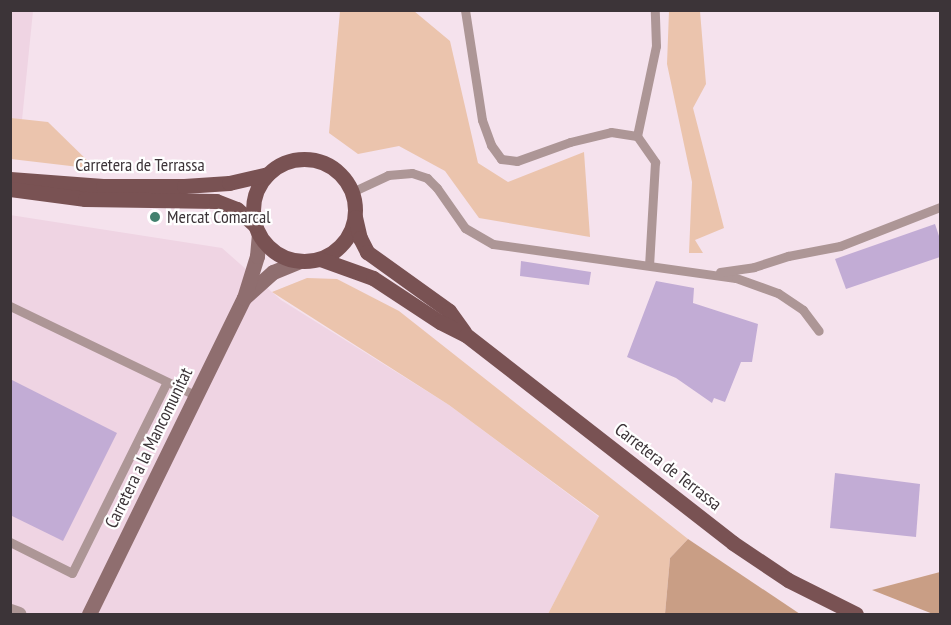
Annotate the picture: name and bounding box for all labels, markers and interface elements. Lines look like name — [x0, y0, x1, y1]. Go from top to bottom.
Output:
street label: Carretera de Terrassa — [75, 154, 205, 176]
place label: Mercat Comarcal — [167, 206, 270, 228]
marker: Mercat Comarcal — [148, 210, 162, 224]
street label: Carretera a la Mancomunitat — [101, 364, 197, 532]
street label: Carretera de Terrassa — [610, 419, 726, 515]

